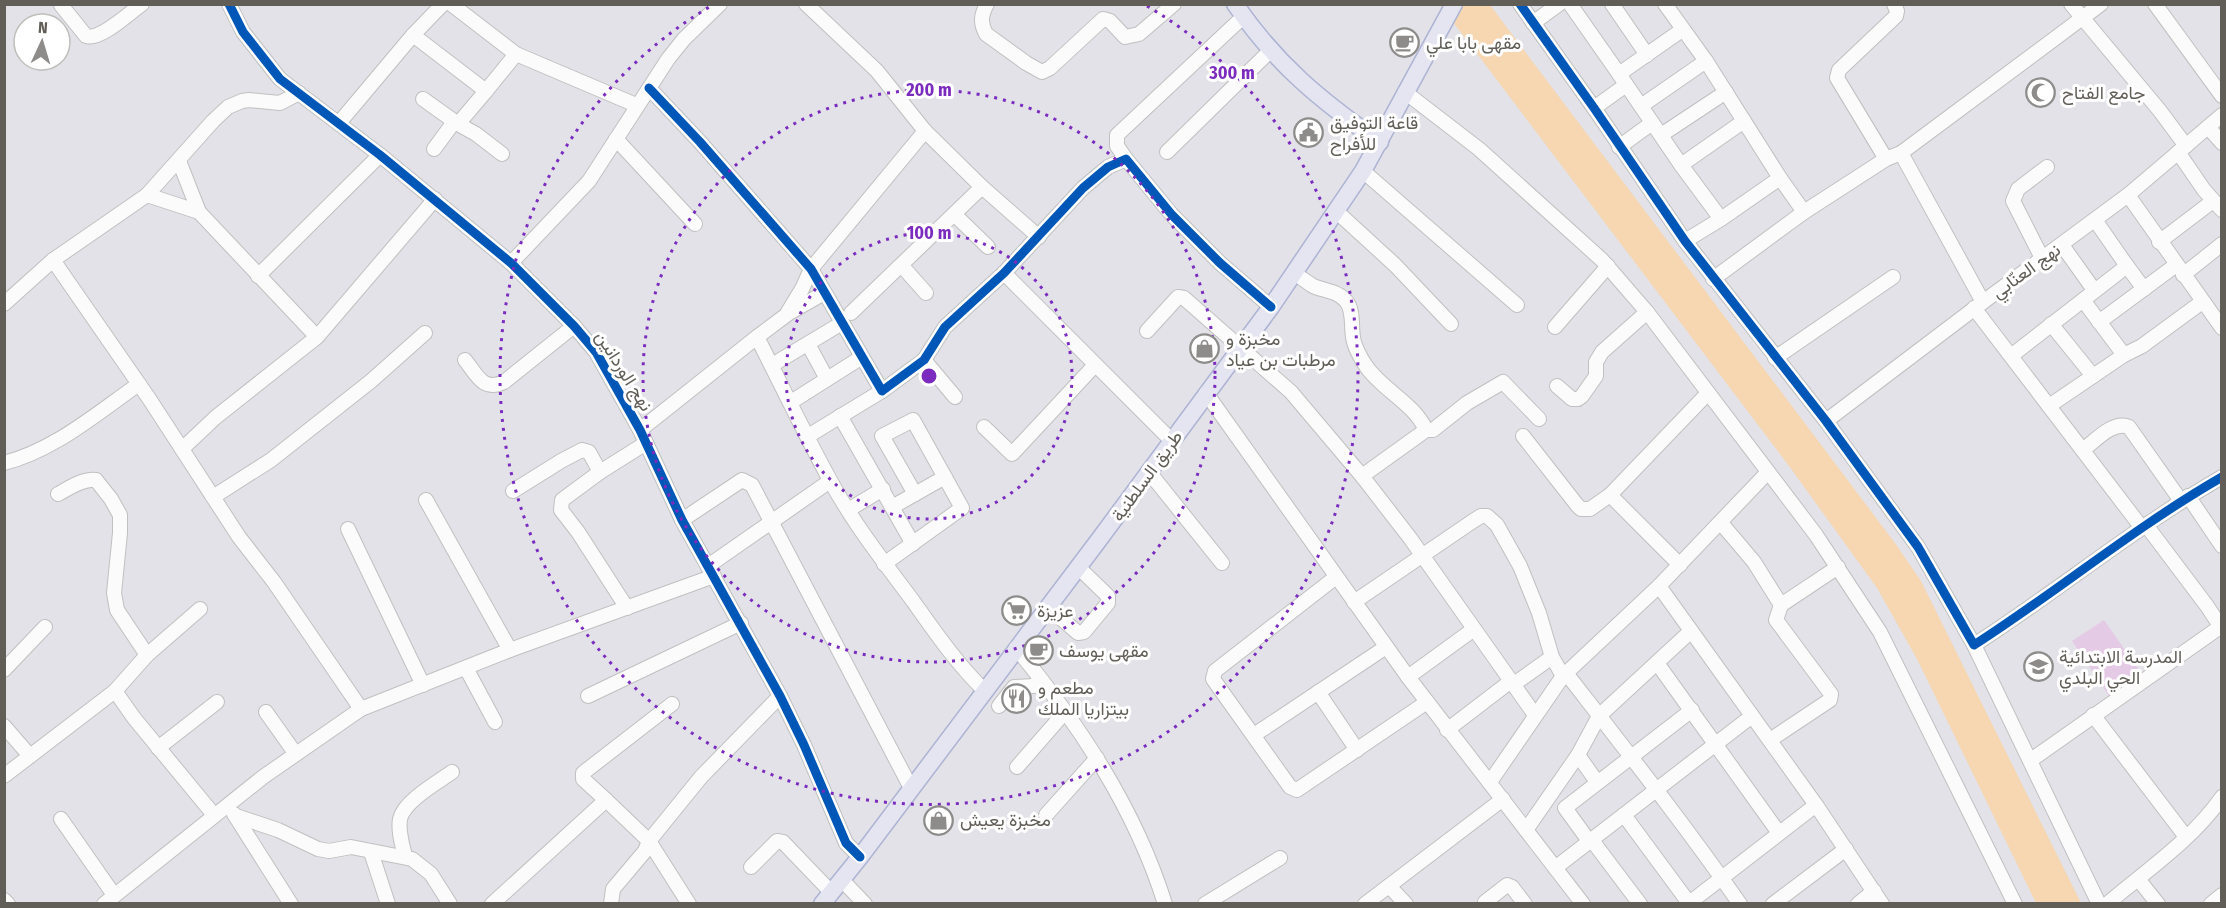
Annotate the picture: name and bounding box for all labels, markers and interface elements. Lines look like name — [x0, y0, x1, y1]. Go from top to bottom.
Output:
north arrow — [12, 12, 72, 72]
text: N — [38, 18, 48, 37]
cafe icon: مقهى بابا علي — [1389, 27, 1421, 59]
place label: مقهى بابا علي — [1426, 32, 1521, 58]
text: 300 m — [1208, 62, 1255, 84]
mosque icon: جامع الفتاح — [2025, 77, 2057, 109]
text: 200 m — [905, 79, 952, 101]
place label: جامع الفتاح — [2062, 82, 2145, 105]
place label: قاعة التوفيق للأفراح — [1330, 112, 1418, 156]
public building icon: قاعة التوفيق للأفراح — [1293, 117, 1325, 149]
text: 100 m — [907, 222, 951, 244]
street label: نهج العنّابي — [1987, 239, 2067, 307]
street label: نهج الوردانين — [590, 327, 657, 416]
place label: مخبزة و مرطبات بن عياد — [1226, 328, 1336, 371]
shop icon: مخبزة و مرطبات بن عياد — [1189, 333, 1221, 365]
centre of rings — [919, 366, 939, 386]
street label: طريق السلطنية — [1107, 426, 1187, 526]
supermarket icon: عزيزة — [1000, 595, 1032, 627]
place label: عزيزة — [1037, 600, 1074, 622]
cafe icon: مقهى يوسف — [1022, 635, 1054, 667]
place label: مقهى يوسف — [1059, 640, 1149, 662]
place label: المدرسة الابتدائية الحي البلدي — [2059, 646, 2182, 693]
school or university icon: المدرسة الابتدائية الحي البلدي — [2022, 651, 2054, 683]
place label: مطعم و بيتزاريا الملك — [1038, 677, 1129, 720]
restaurant icon: مطعم و بيتزاريا الملك — [1001, 682, 1033, 714]
shop icon: مخبزة يعيش — [923, 804, 955, 836]
place label: مخبزة يعيش — [960, 809, 1051, 831]

